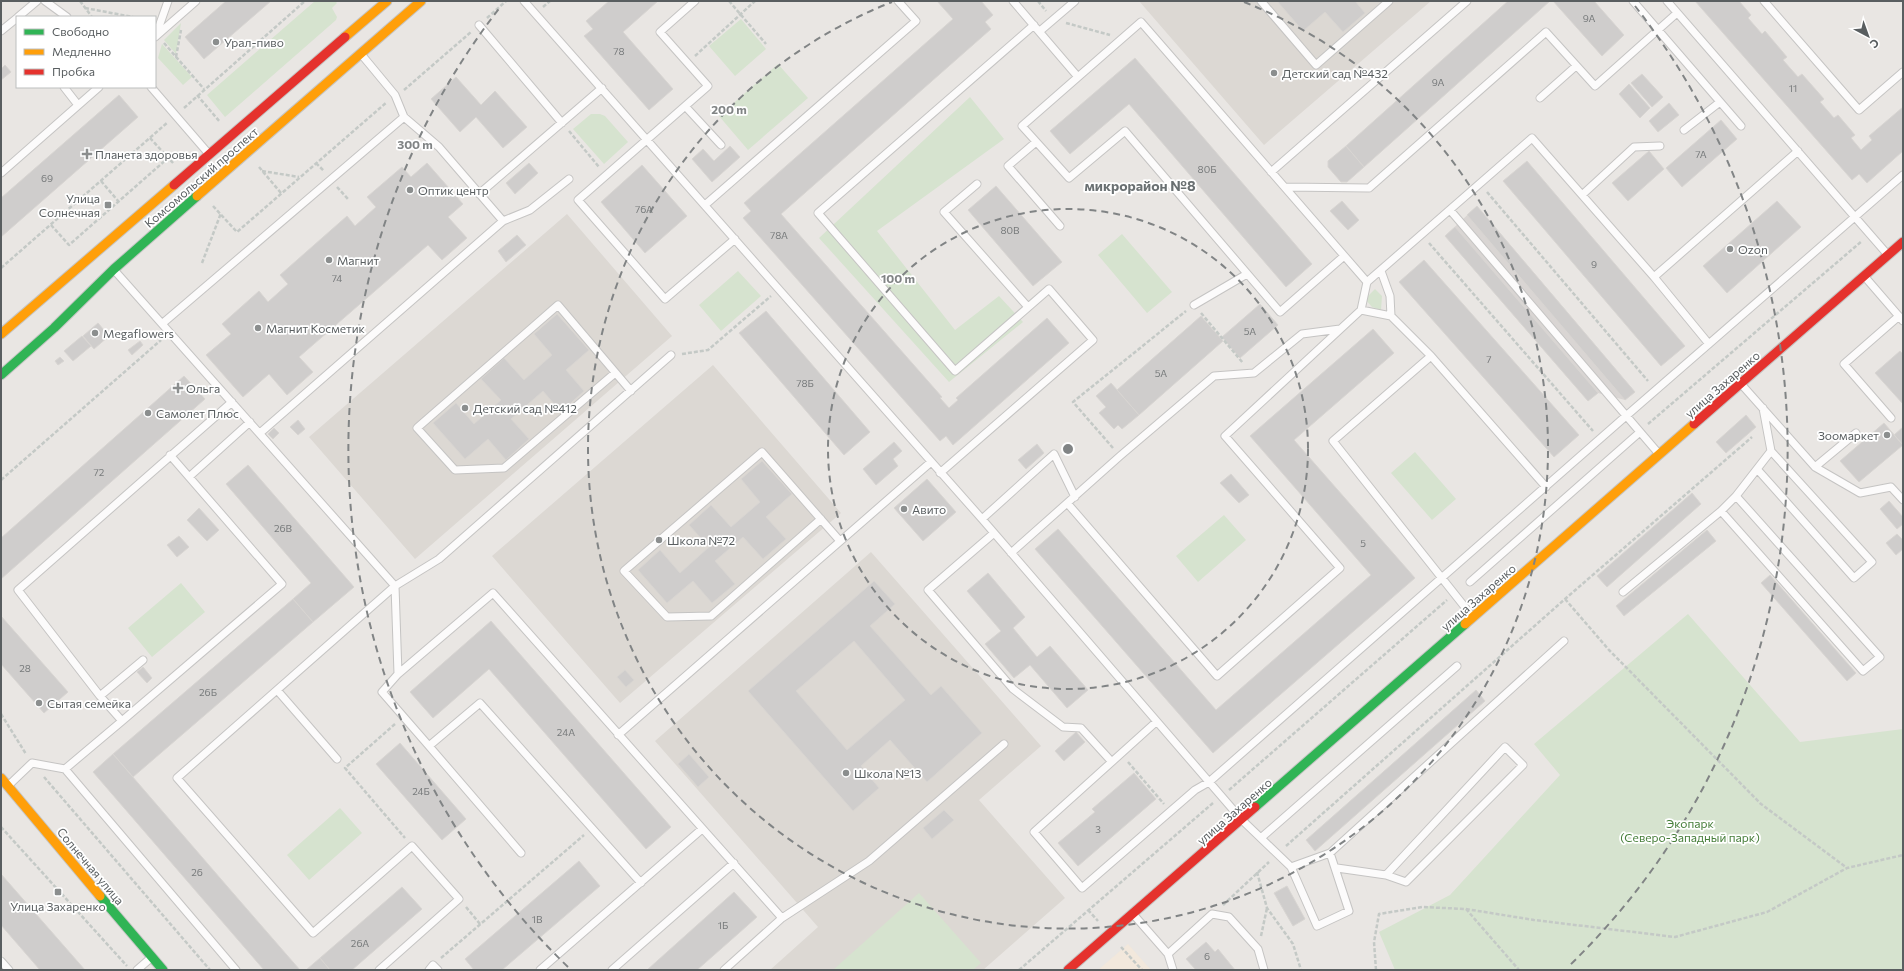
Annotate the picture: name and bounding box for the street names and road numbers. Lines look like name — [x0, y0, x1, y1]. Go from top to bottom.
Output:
street label: Комсомольский проспект — [141, 124, 261, 230]
street label: улица Захаренко — [1682, 348, 1762, 420]
street label: улица Захаренко — [1438, 561, 1518, 633]
street label: улица Захаренко — [1194, 775, 1274, 847]
street label: Солнечная улица — [55, 825, 127, 907]

